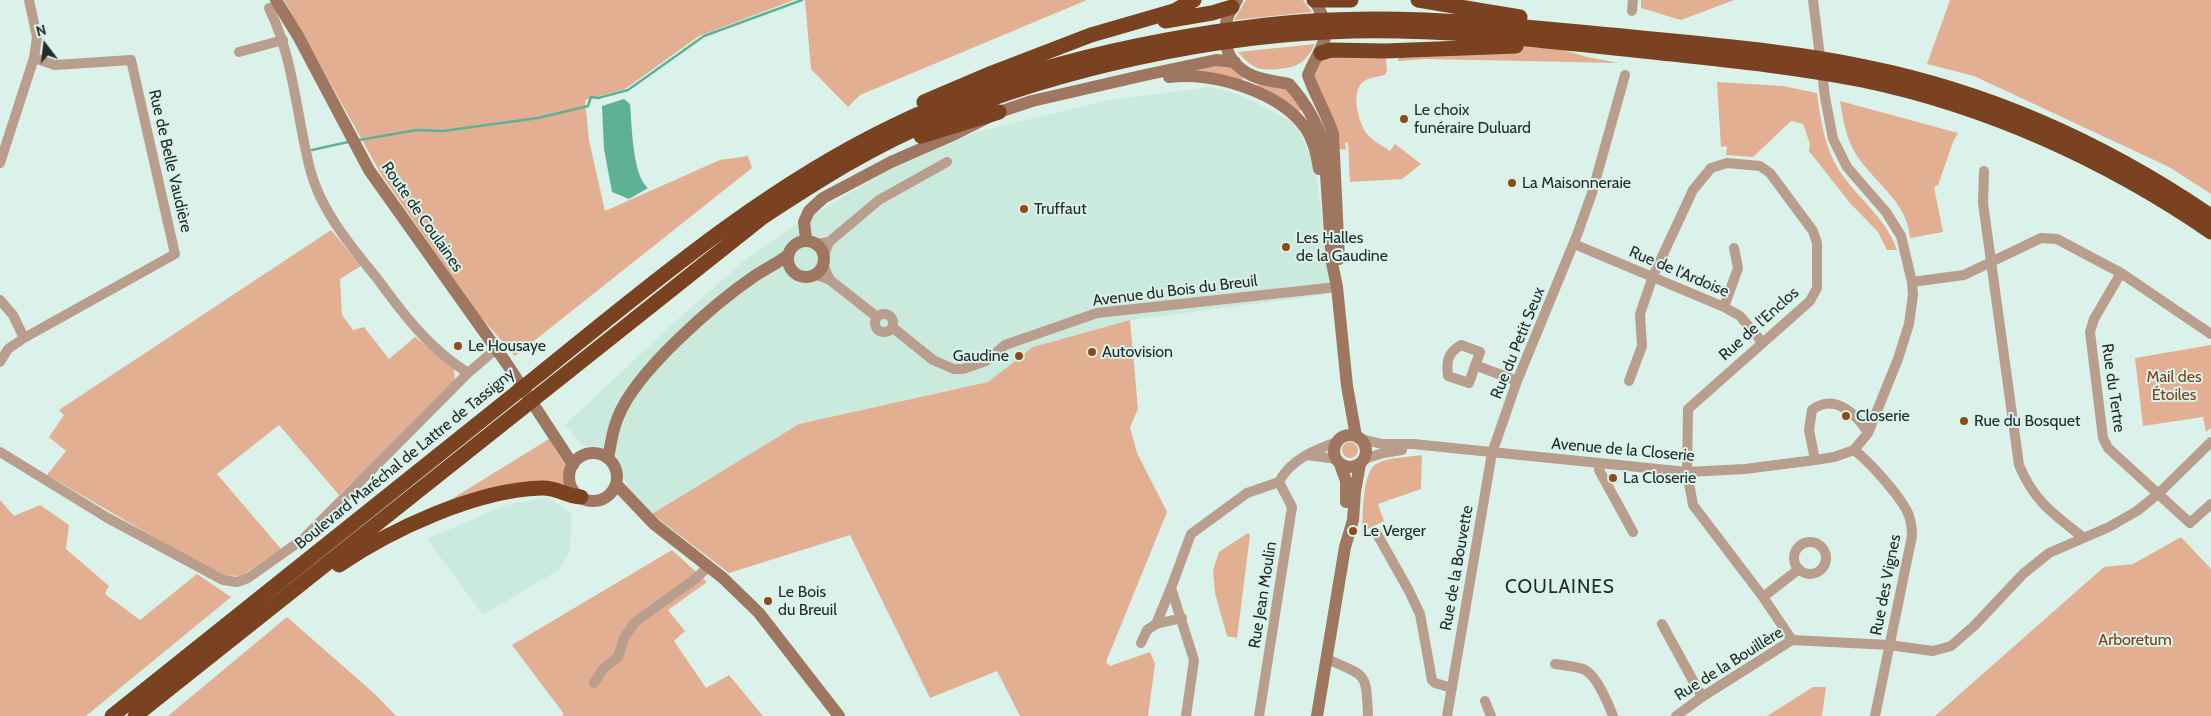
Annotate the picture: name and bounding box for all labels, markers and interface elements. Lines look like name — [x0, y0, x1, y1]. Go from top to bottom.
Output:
north arrow — [20, 20, 70, 70]
text: N — [34, 21, 48, 40]
street label: Rue de Belle Vaudière — [144, 88, 196, 234]
place label: Le choix funéraire Duluard — [1414, 100, 1531, 138]
marker: Le choix funéraire Duluard — [1398, 113, 1410, 125]
street label: Route de Coulaines — [377, 158, 467, 276]
place label: La Maisonneraie — [1522, 173, 1631, 193]
marker: La Maisonneraie — [1506, 177, 1518, 189]
place label: Truffaut — [1034, 199, 1087, 219]
marker: Truffaut — [1018, 203, 1030, 215]
place label: Les Halles de la Gaudine — [1296, 228, 1388, 266]
marker: Les Halles de la Gaudine — [1280, 241, 1292, 253]
street label: Rue de l'Ardoise — [1626, 242, 1732, 302]
street label: Avenue du Bois du Breuil — [1091, 271, 1259, 311]
street label: Rue de l'Enclos — [1715, 283, 1803, 365]
street label: Rue du Petit Seux — [1487, 284, 1549, 402]
place label: Le Housaye — [468, 336, 546, 356]
marker: Le Housaye — [452, 340, 464, 352]
place label: Autovision — [1102, 342, 1173, 362]
street label: Rue du Tertre — [2097, 342, 2129, 434]
place label: Gaudine — [953, 346, 1009, 366]
marker: Autovision — [1086, 346, 1098, 358]
marker: Gaudine — [1013, 350, 1025, 362]
street label: Boulevard Maréchal de Lattre de Tassigny — [291, 364, 519, 554]
park label: Mail des Étoiles — [2146, 367, 2202, 405]
place label: Closerie — [1856, 406, 1910, 426]
marker: Closerie — [1840, 410, 1852, 422]
place label: Rue du Bosquet — [1974, 411, 2080, 431]
marker: Rue du Bosquet — [1958, 415, 1970, 427]
street label: Avenue de la Closerie — [1551, 434, 1695, 466]
place label: La Closerie — [1623, 468, 1696, 488]
marker: La Closerie — [1607, 472, 1619, 484]
street label: Rue de la Bouvette — [1437, 504, 1477, 632]
place label: Le Verger — [1363, 521, 1426, 541]
marker: Le Verger — [1347, 525, 1359, 537]
street label: Rue des Vignes — [1867, 533, 1905, 637]
street label: Rue Jean Moulin — [1245, 540, 1281, 650]
district label: COULAINES — [1504, 576, 1616, 598]
place label: Le Bois du Breuil — [778, 582, 837, 620]
marker: Le Bois du Breuil — [762, 595, 774, 607]
street label: Rue de la Bouillère — [1671, 623, 1787, 705]
park label: Arboretum — [2098, 630, 2172, 650]

